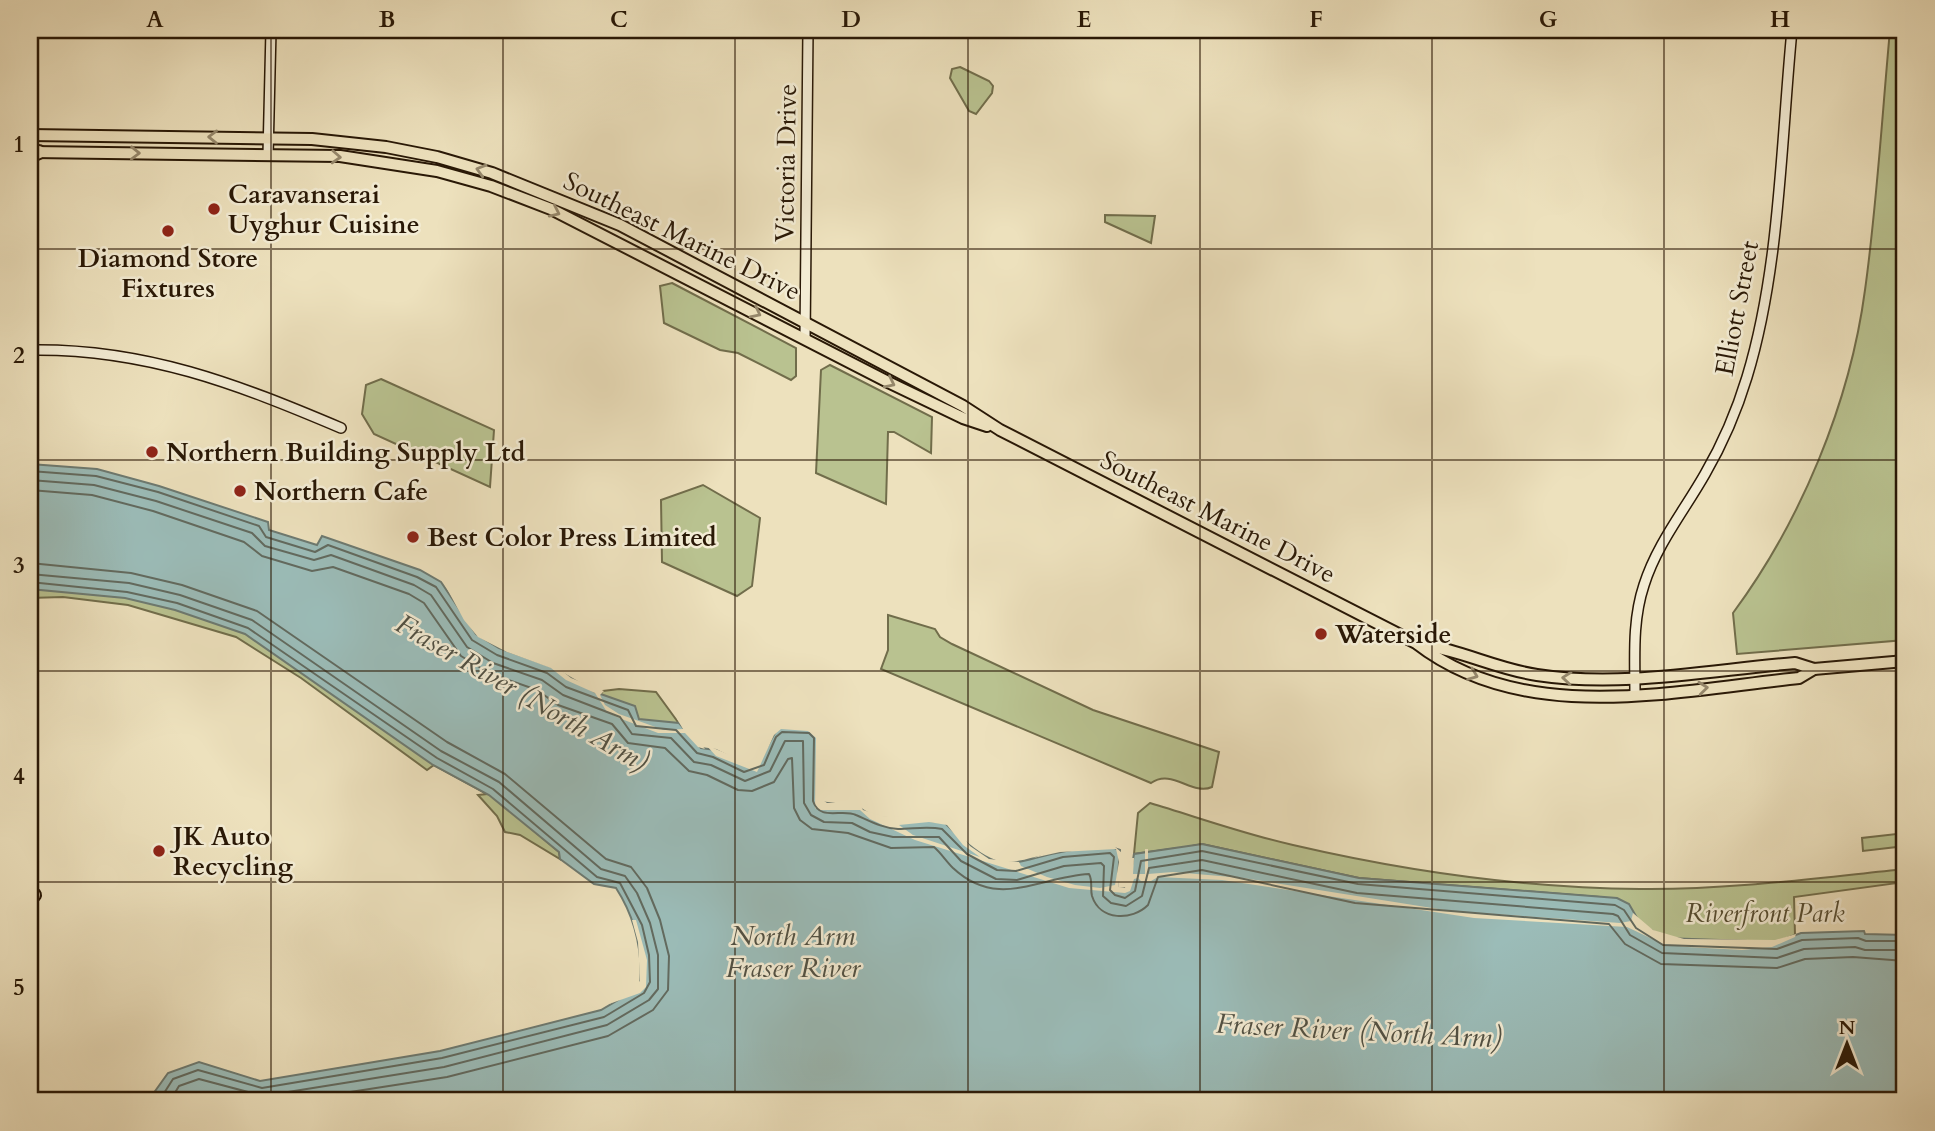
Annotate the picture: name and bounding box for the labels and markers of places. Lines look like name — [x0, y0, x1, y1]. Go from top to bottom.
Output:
place label: Caravanserai Uyghur Cuisine — [228, 177, 420, 242]
marker: Caravanserai Uyghur Cuisine — [206, 201, 222, 217]
marker: Diamond Store Fixtures — [160, 223, 176, 239]
place label: Diamond Store Fixtures — [78, 241, 258, 306]
place label: Northern Building Supply Ltd — [166, 435, 525, 470]
marker: Northern Building Supply Ltd — [144, 444, 160, 460]
place label: Northern Cafe — [254, 474, 428, 509]
marker: Northern Cafe — [232, 483, 248, 499]
place label: Best Color Press Limited — [427, 520, 717, 555]
marker: Best Color Press Limited — [405, 529, 421, 545]
place label: Waterside — [1334, 617, 1451, 652]
marker: Waterside — [1313, 626, 1329, 642]
place label: JK Auto Recycling — [169, 819, 293, 884]
marker: JK Auto Recycling — [151, 843, 167, 859]

